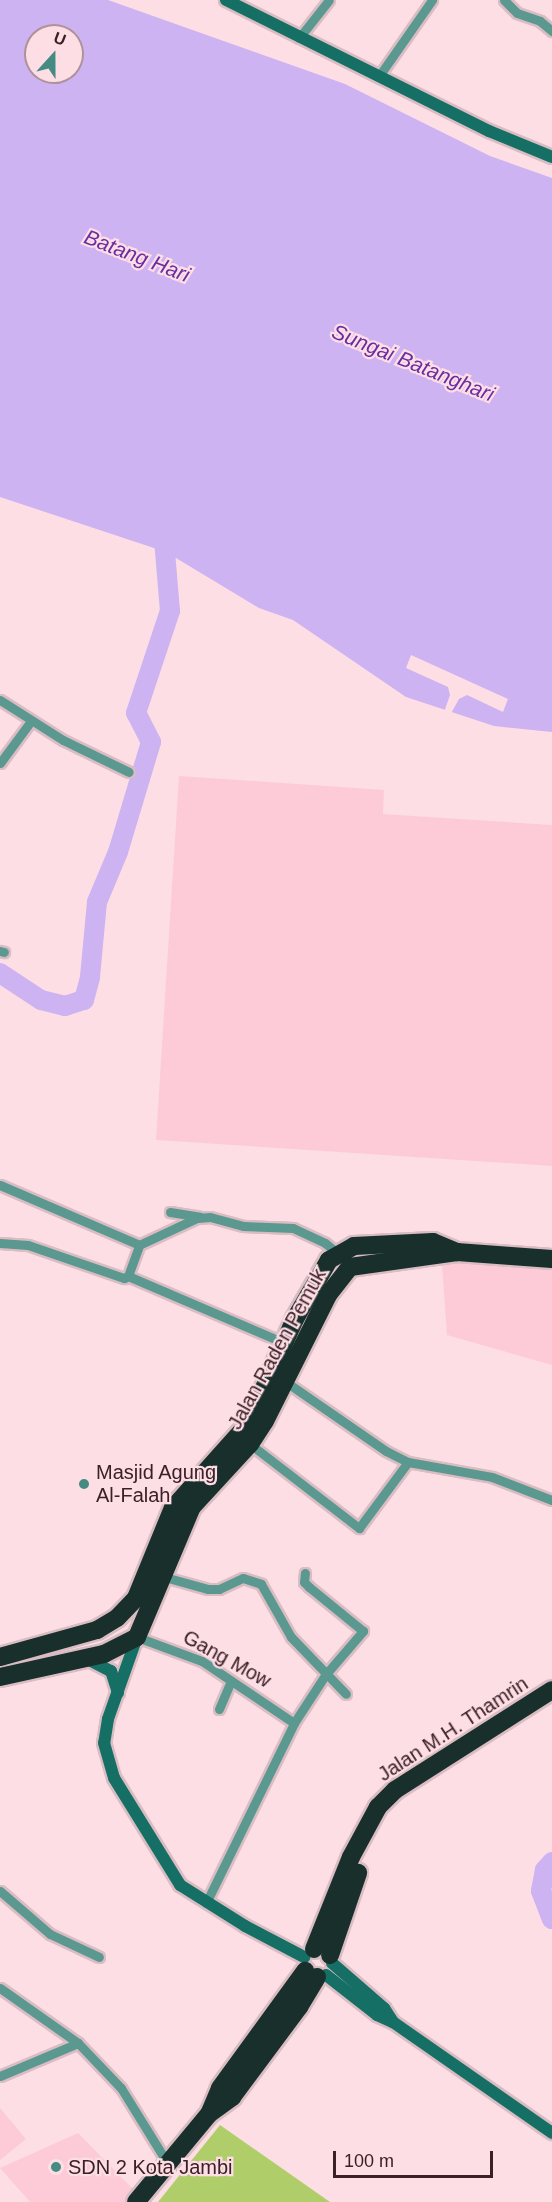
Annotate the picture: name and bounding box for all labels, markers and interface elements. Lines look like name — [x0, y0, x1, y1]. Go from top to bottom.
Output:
north arrow — [24, 24, 84, 84]
text: U — [51, 29, 68, 49]
water label: Batang Hari — [81, 224, 193, 288]
water label: Sungai Batanghari — [328, 319, 498, 407]
street label: Jalan Raden Pemuk — [223, 1264, 331, 1434]
place label: Masjid Agung Al-Falah — [96, 1460, 217, 1507]
marker: Masjid Agung Al-Falah — [77, 1477, 91, 1491]
street label: Gang Mow — [179, 1625, 275, 1693]
street label: Jalan M.H. Thamrin — [373, 1671, 533, 1787]
scale bar — [336, 2139, 496, 2177]
text: 100 m — [344, 2151, 394, 2171]
place label: SDN 2 Kota Jambi — [68, 2155, 233, 2179]
marker: SDN 2 Kota Jambi — [49, 2160, 63, 2174]

